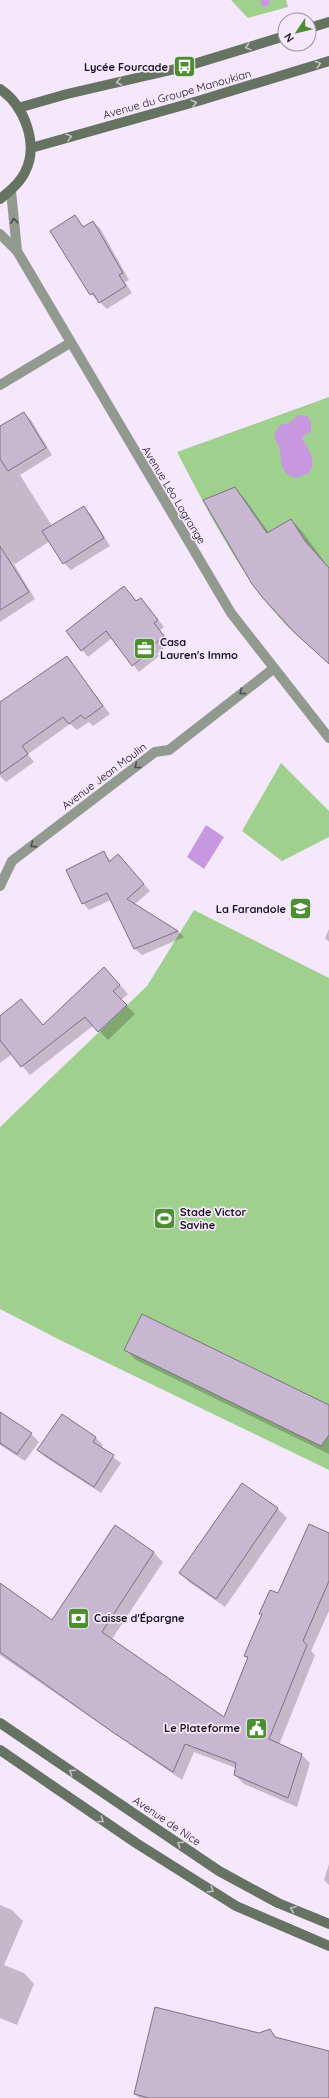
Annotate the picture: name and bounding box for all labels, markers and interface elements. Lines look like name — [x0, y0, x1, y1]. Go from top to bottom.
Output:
north arrow — [277, 12, 317, 52]
text: N — [281, 30, 297, 45]
one-way arrow — [245, 43, 252, 51]
bus stop icon: Lycée Fourcade — [171, 54, 197, 80]
place label: Lycée Fourcade — [84, 60, 168, 74]
one-way arrow — [314, 60, 321, 69]
street label: Avenue du Groupe Manoukian — [101, 66, 253, 122]
one-way arrow — [115, 77, 122, 85]
one-way arrow — [191, 99, 197, 107]
one-way arrow — [65, 133, 72, 142]
one-way arrow — [9, 218, 18, 224]
street label: Avenue Léo Lagrange — [139, 444, 209, 546]
office icon: Casa Lauren's Immo — [131, 635, 157, 661]
place label: Casa Lauren's Immo — [160, 635, 238, 662]
one-way arrow — [239, 688, 246, 695]
street label: Avenue Jean Moulin — [59, 740, 149, 812]
one-way arrow — [134, 761, 141, 768]
one-way arrow — [31, 840, 38, 847]
school or university icon: La Farandole — [288, 896, 314, 922]
place label: La Farandole — [216, 902, 286, 916]
sports icon: Stade Victor Savine — [151, 1205, 177, 1231]
place label: Stade Victor Savine — [180, 1205, 247, 1232]
bank icon: Caisse d'Épargne — [65, 1605, 91, 1631]
place label: Caisse d'Épargne — [94, 1611, 185, 1625]
public building icon: Le Plateforme — [243, 1715, 269, 1741]
place label: Le Plateforme — [164, 1721, 241, 1735]
one-way arrow — [70, 1770, 77, 1777]
street label: Avenue de Nice — [130, 1793, 204, 1849]
one-way arrow — [97, 1815, 104, 1823]
one-way arrow — [178, 1842, 185, 1849]
one-way arrow — [206, 1885, 213, 1892]
one-way arrow — [289, 1906, 297, 1914]

